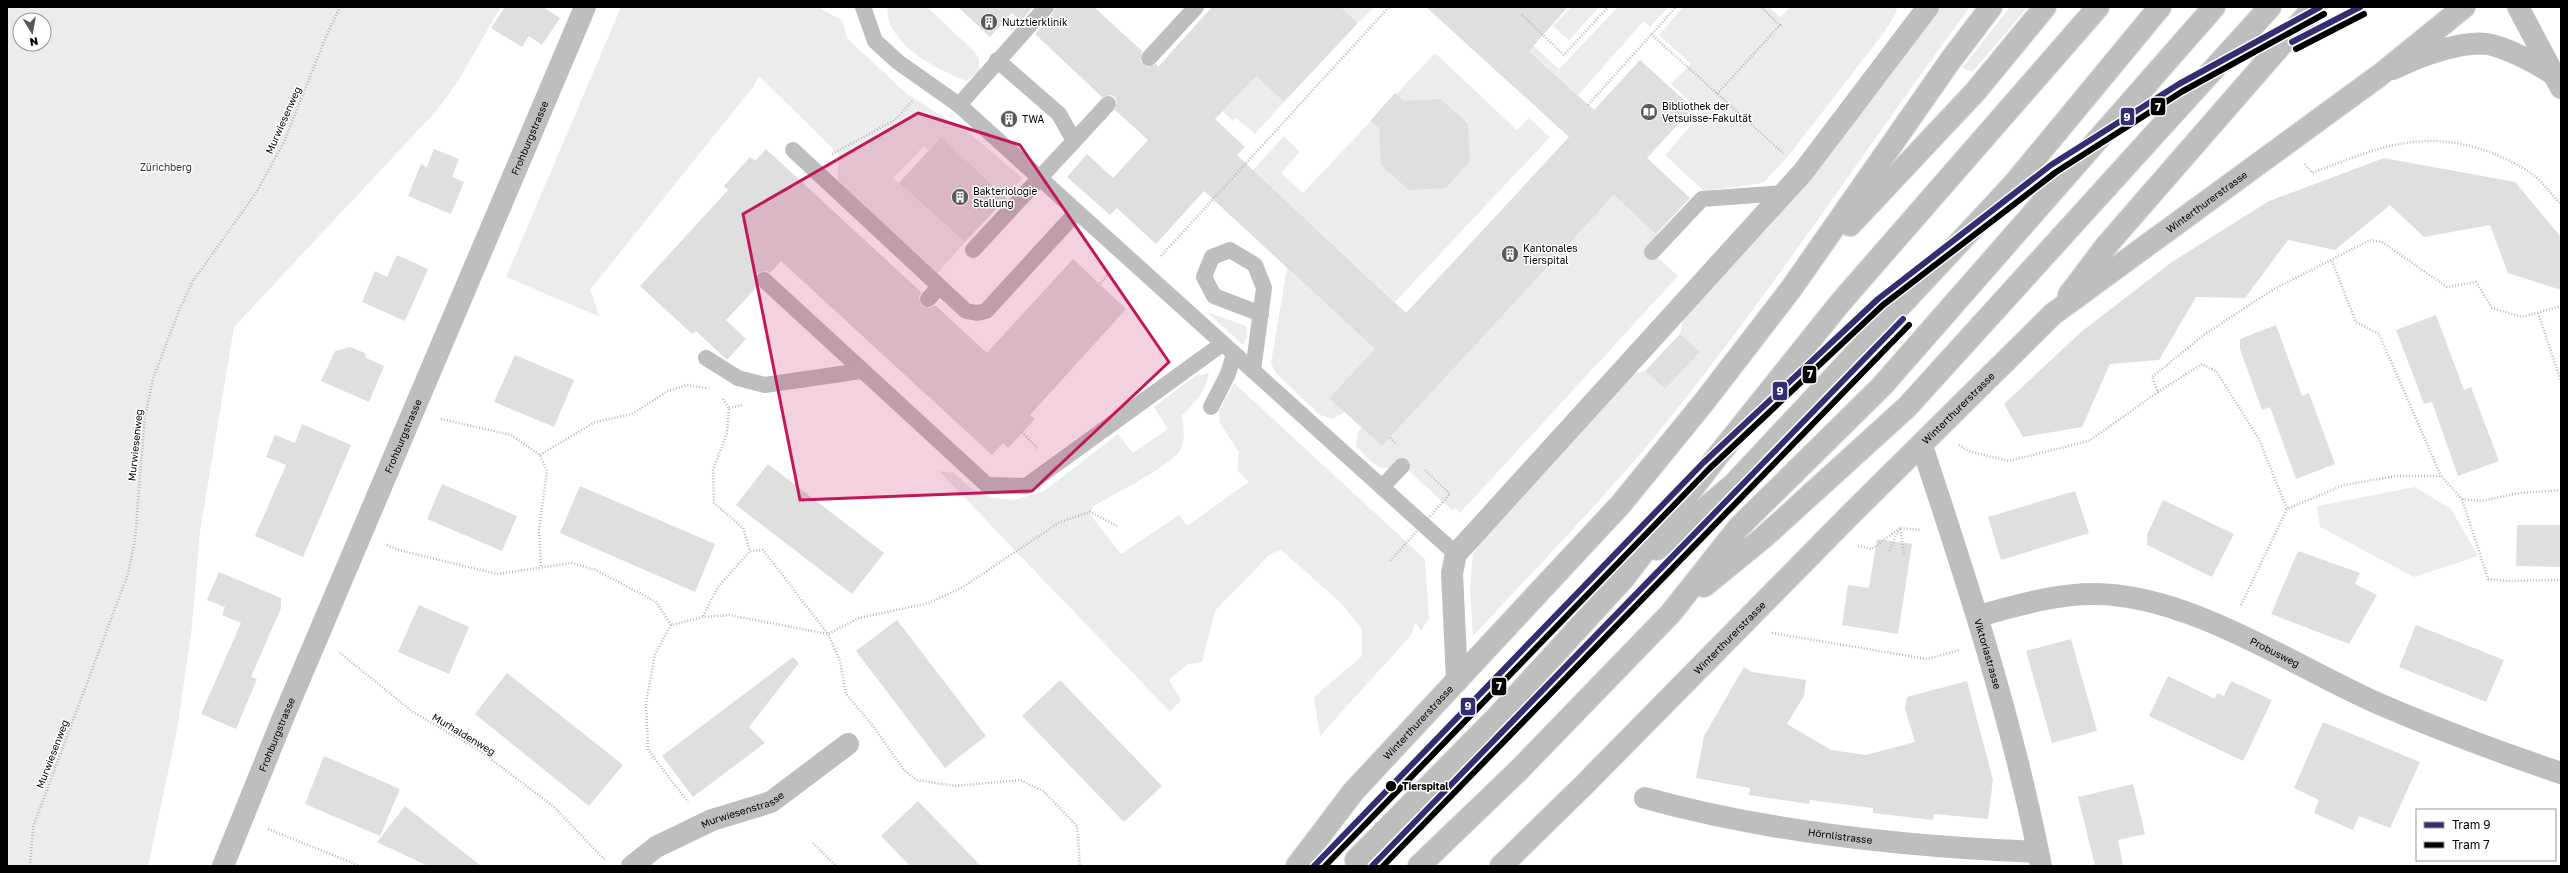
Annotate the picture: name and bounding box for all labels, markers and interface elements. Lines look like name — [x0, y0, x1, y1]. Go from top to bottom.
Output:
north arrow — [12, 12, 52, 52]
building icon: Nutztierklinik — [979, 12, 999, 32]
place label: Nutztierklinik — [1002, 16, 1068, 28]
text: N — [29, 35, 39, 49]
street label: Murwiesenweg — [263, 84, 303, 156]
line badge: 7 — [2150, 97, 2166, 116]
street label: Frohburgstrasse — [508, 99, 551, 177]
place label: Bibliothek der Vetsuisse-Fakultät — [1662, 100, 1752, 124]
text: 7 — [2155, 100, 2161, 113]
library icon: Bibliothek der Vetsuisse-Fakultät — [1639, 102, 1659, 122]
line badge: 9 — [2120, 107, 2135, 126]
building icon: TWA — [999, 109, 1019, 129]
text: 9 — [2124, 110, 2131, 123]
place label: TWA — [1022, 113, 1045, 125]
park label: Zürichberg — [140, 161, 192, 173]
street label: Winterthurerstrasse — [2164, 168, 2250, 235]
place label: Bakteriologie Stallung — [973, 185, 1038, 209]
building icon: Bakteriologie Stallung — [950, 187, 970, 207]
place label: Kantonales Tierspital — [1523, 242, 1578, 266]
building icon: Kantonales Tierspital — [1500, 244, 1520, 264]
line badge: 7 — [1802, 365, 1817, 384]
text: 7 — [1807, 367, 1813, 380]
street label: Winterthurerstrasse — [1919, 369, 1997, 447]
line badge: 9 — [1772, 381, 1788, 401]
text: 9 — [1777, 384, 1784, 397]
street label: Frohburgstrasse — [382, 397, 424, 475]
street label: Murwiesenweg — [125, 408, 145, 482]
street label: Winterthurerstrasse — [1691, 599, 1768, 676]
street label: Viktoriastrasse — [1972, 617, 2004, 690]
street label: Probusweg — [2248, 634, 2302, 669]
line badge: 7 — [1491, 677, 1507, 696]
text: 7 — [1496, 679, 1502, 692]
street label: Winterthurerstrasse — [1380, 682, 1455, 762]
street label: Frohburgstrasse — [256, 695, 297, 773]
line badge: 9 — [1460, 697, 1476, 716]
text: 9 — [1465, 699, 1472, 712]
street label: Murhaldenweg — [430, 710, 498, 758]
street label: Murwiesenweg — [33, 718, 71, 790]
marker: Tierspital — [1384, 779, 1398, 793]
place label: Tierspital — [1402, 780, 1449, 792]
street label: Murwiesenstrasse — [699, 788, 786, 830]
legend — [2416, 809, 2556, 861]
text: Tram 9 — [2452, 817, 2491, 832]
street label: Hörnlistrasse — [1807, 826, 1873, 846]
text: Tram 7 — [2452, 837, 2490, 852]

